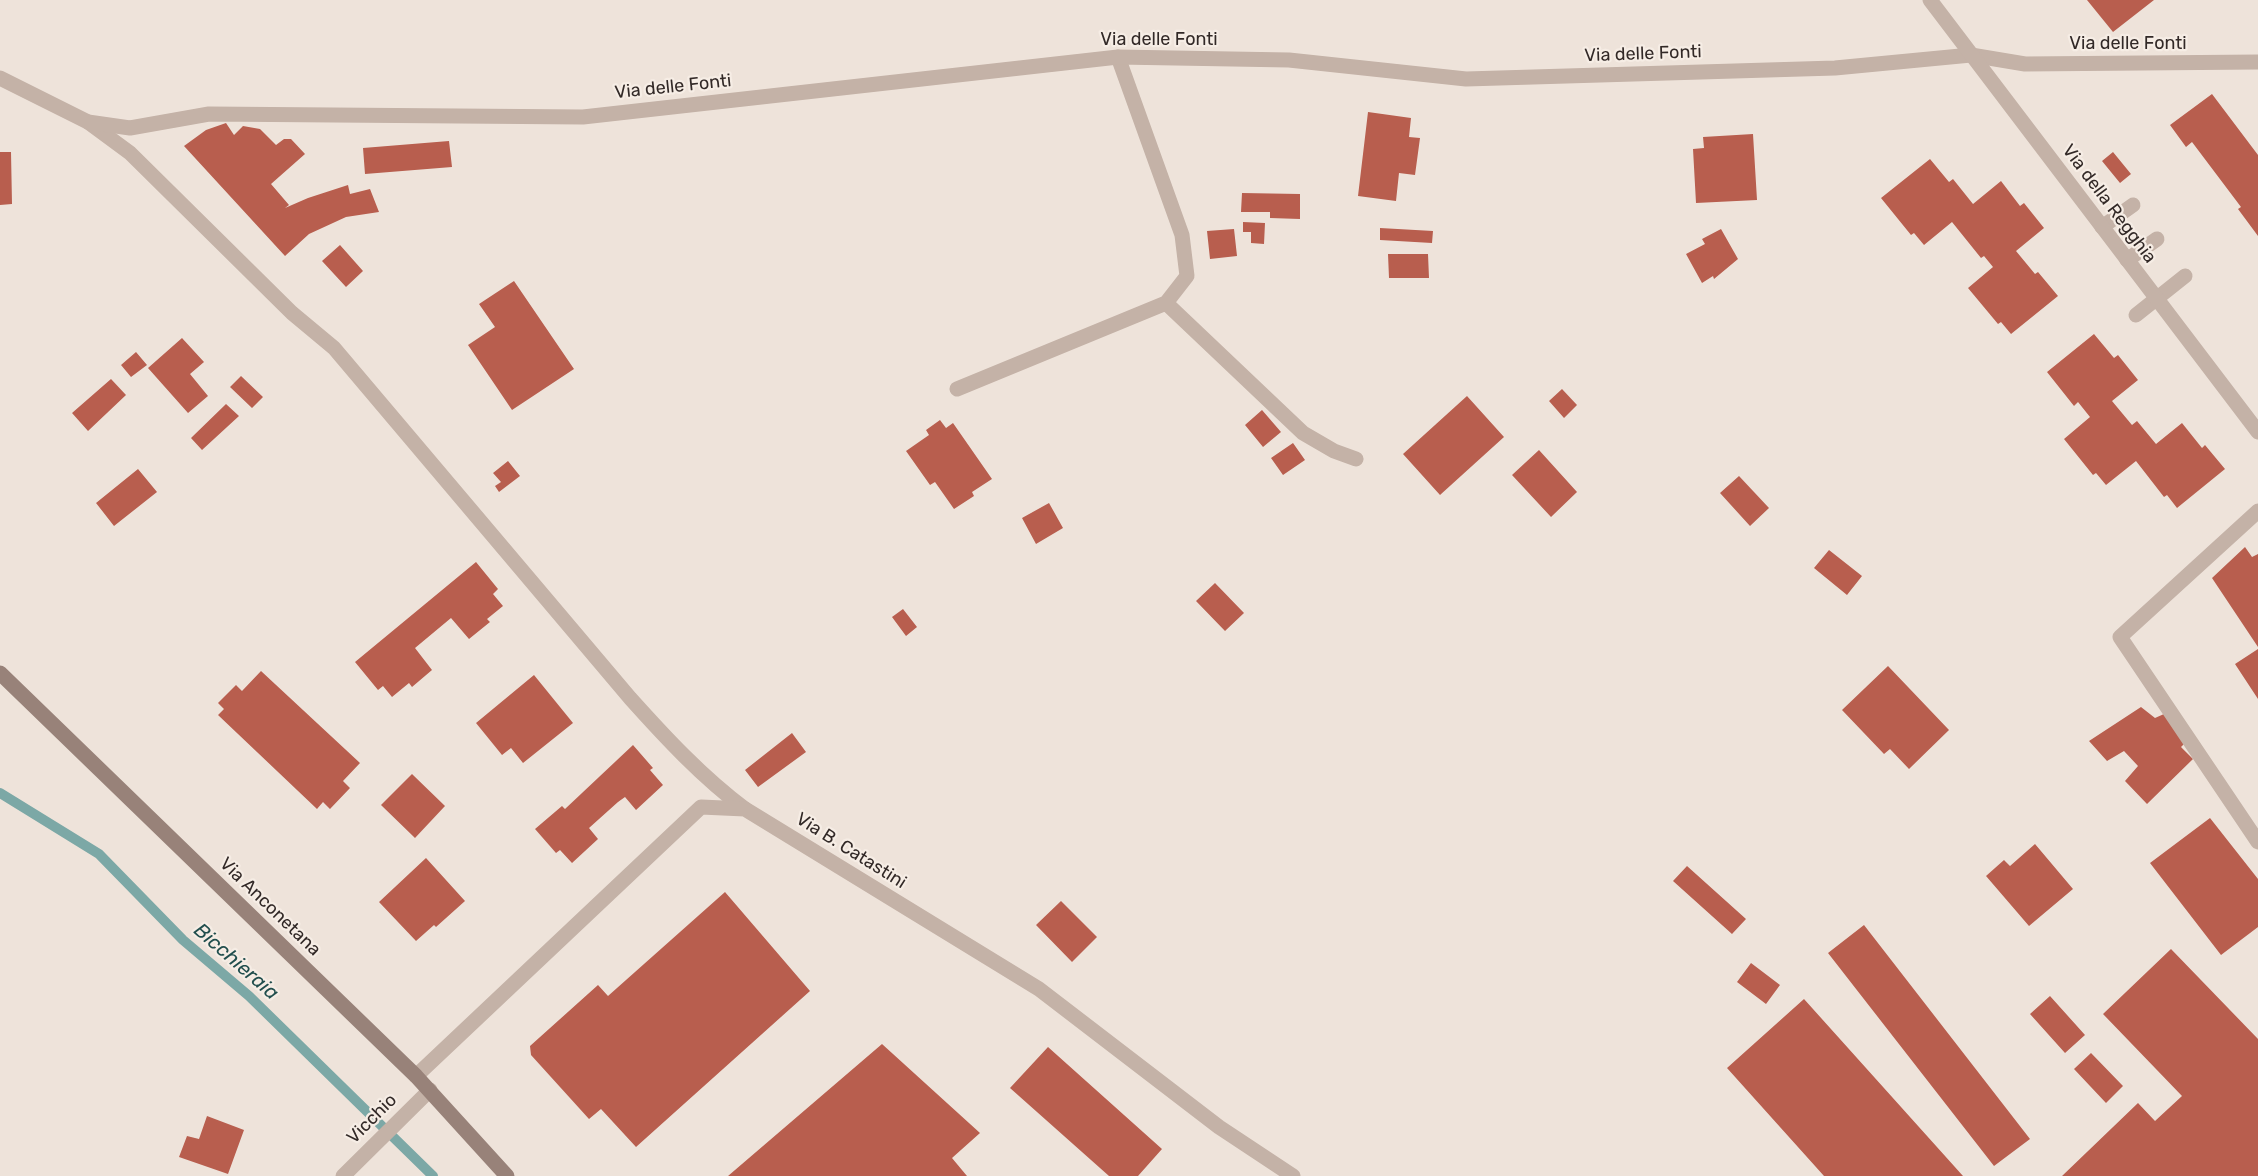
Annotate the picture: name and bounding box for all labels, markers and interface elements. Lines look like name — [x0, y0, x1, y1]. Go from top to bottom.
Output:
street label: Via delle Fonti — [1100, 29, 1218, 51]
street label: Via delle Fonti — [2069, 33, 2187, 55]
street label: Via delle Fonti — [1584, 41, 1702, 67]
street label: Via delle Fonti — [614, 70, 732, 104]
street label: Via della Regghia — [2057, 140, 2161, 268]
street label: Via B. Catastini — [792, 808, 910, 894]
street label: Via Anconetana — [215, 853, 325, 961]
water label: Bicchieraia — [189, 919, 283, 1005]
street label: Vicchio — [343, 1090, 401, 1148]

